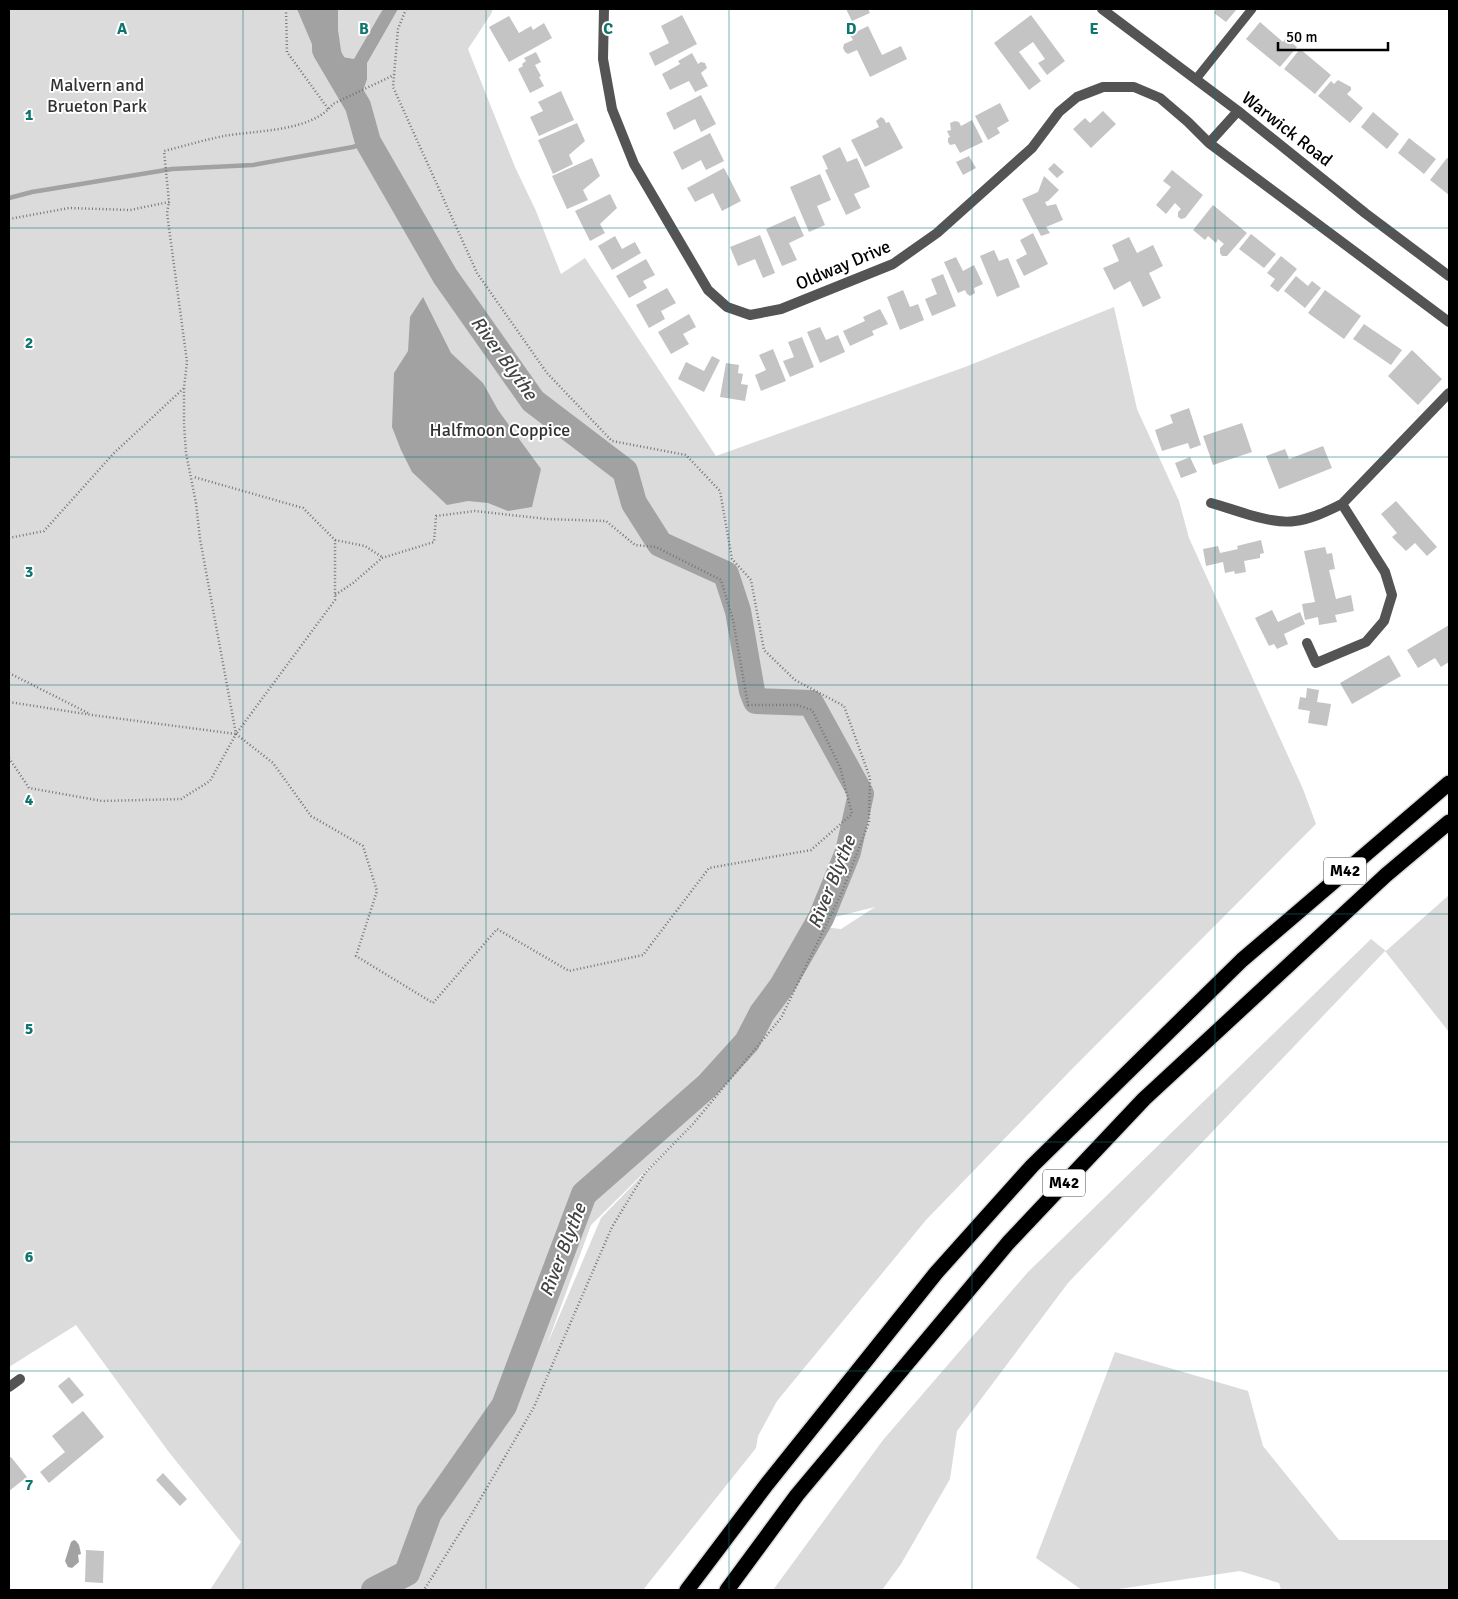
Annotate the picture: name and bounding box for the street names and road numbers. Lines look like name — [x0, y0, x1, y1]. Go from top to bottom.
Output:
street label: Warwick Road — [1237, 87, 1337, 171]
street label: Oldway Drive — [792, 235, 894, 295]
road number: M42 — [1324, 858, 1366, 884]
road number: M42 — [1043, 1170, 1085, 1196]

